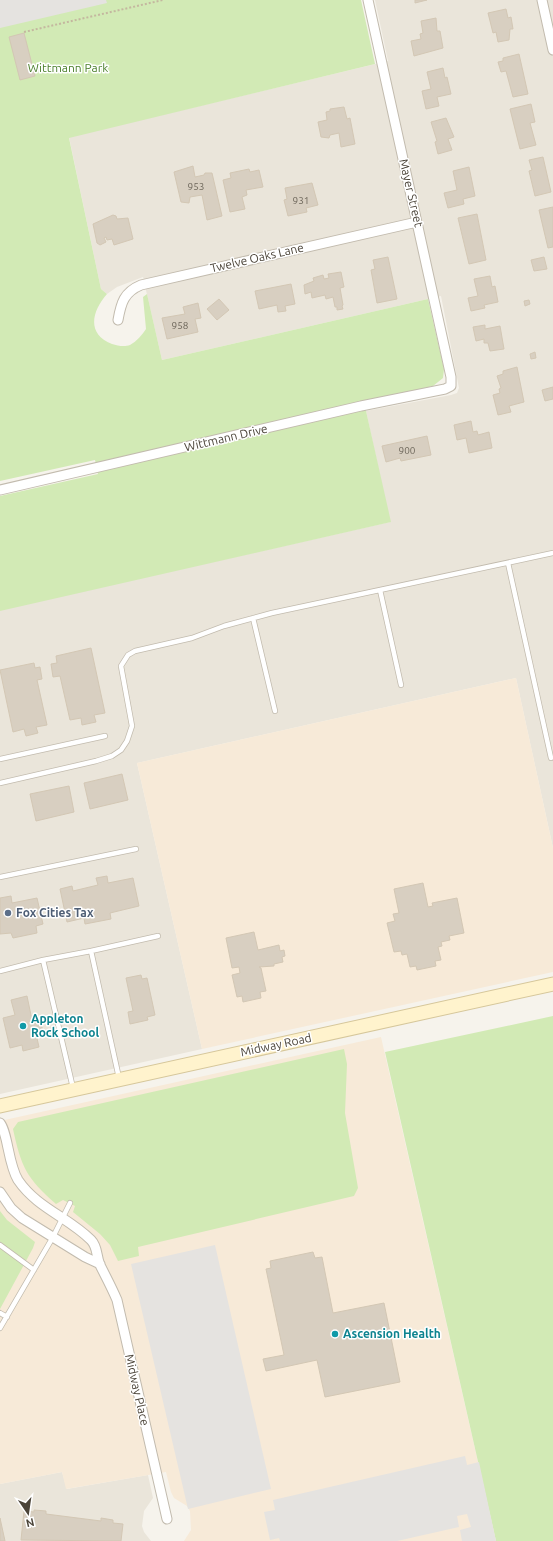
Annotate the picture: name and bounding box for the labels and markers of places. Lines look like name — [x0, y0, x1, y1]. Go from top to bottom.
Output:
place label: Fox Cities Tax — [16, 906, 94, 919]
marker: Fox Cities Tax — [3, 908, 13, 918]
place label: Appleton Rock School — [31, 1012, 100, 1039]
marker: Appleton Rock School — [18, 1021, 28, 1031]
place label: Ascension Health — [343, 1327, 441, 1340]
marker: Ascension Health — [330, 1329, 340, 1339]

